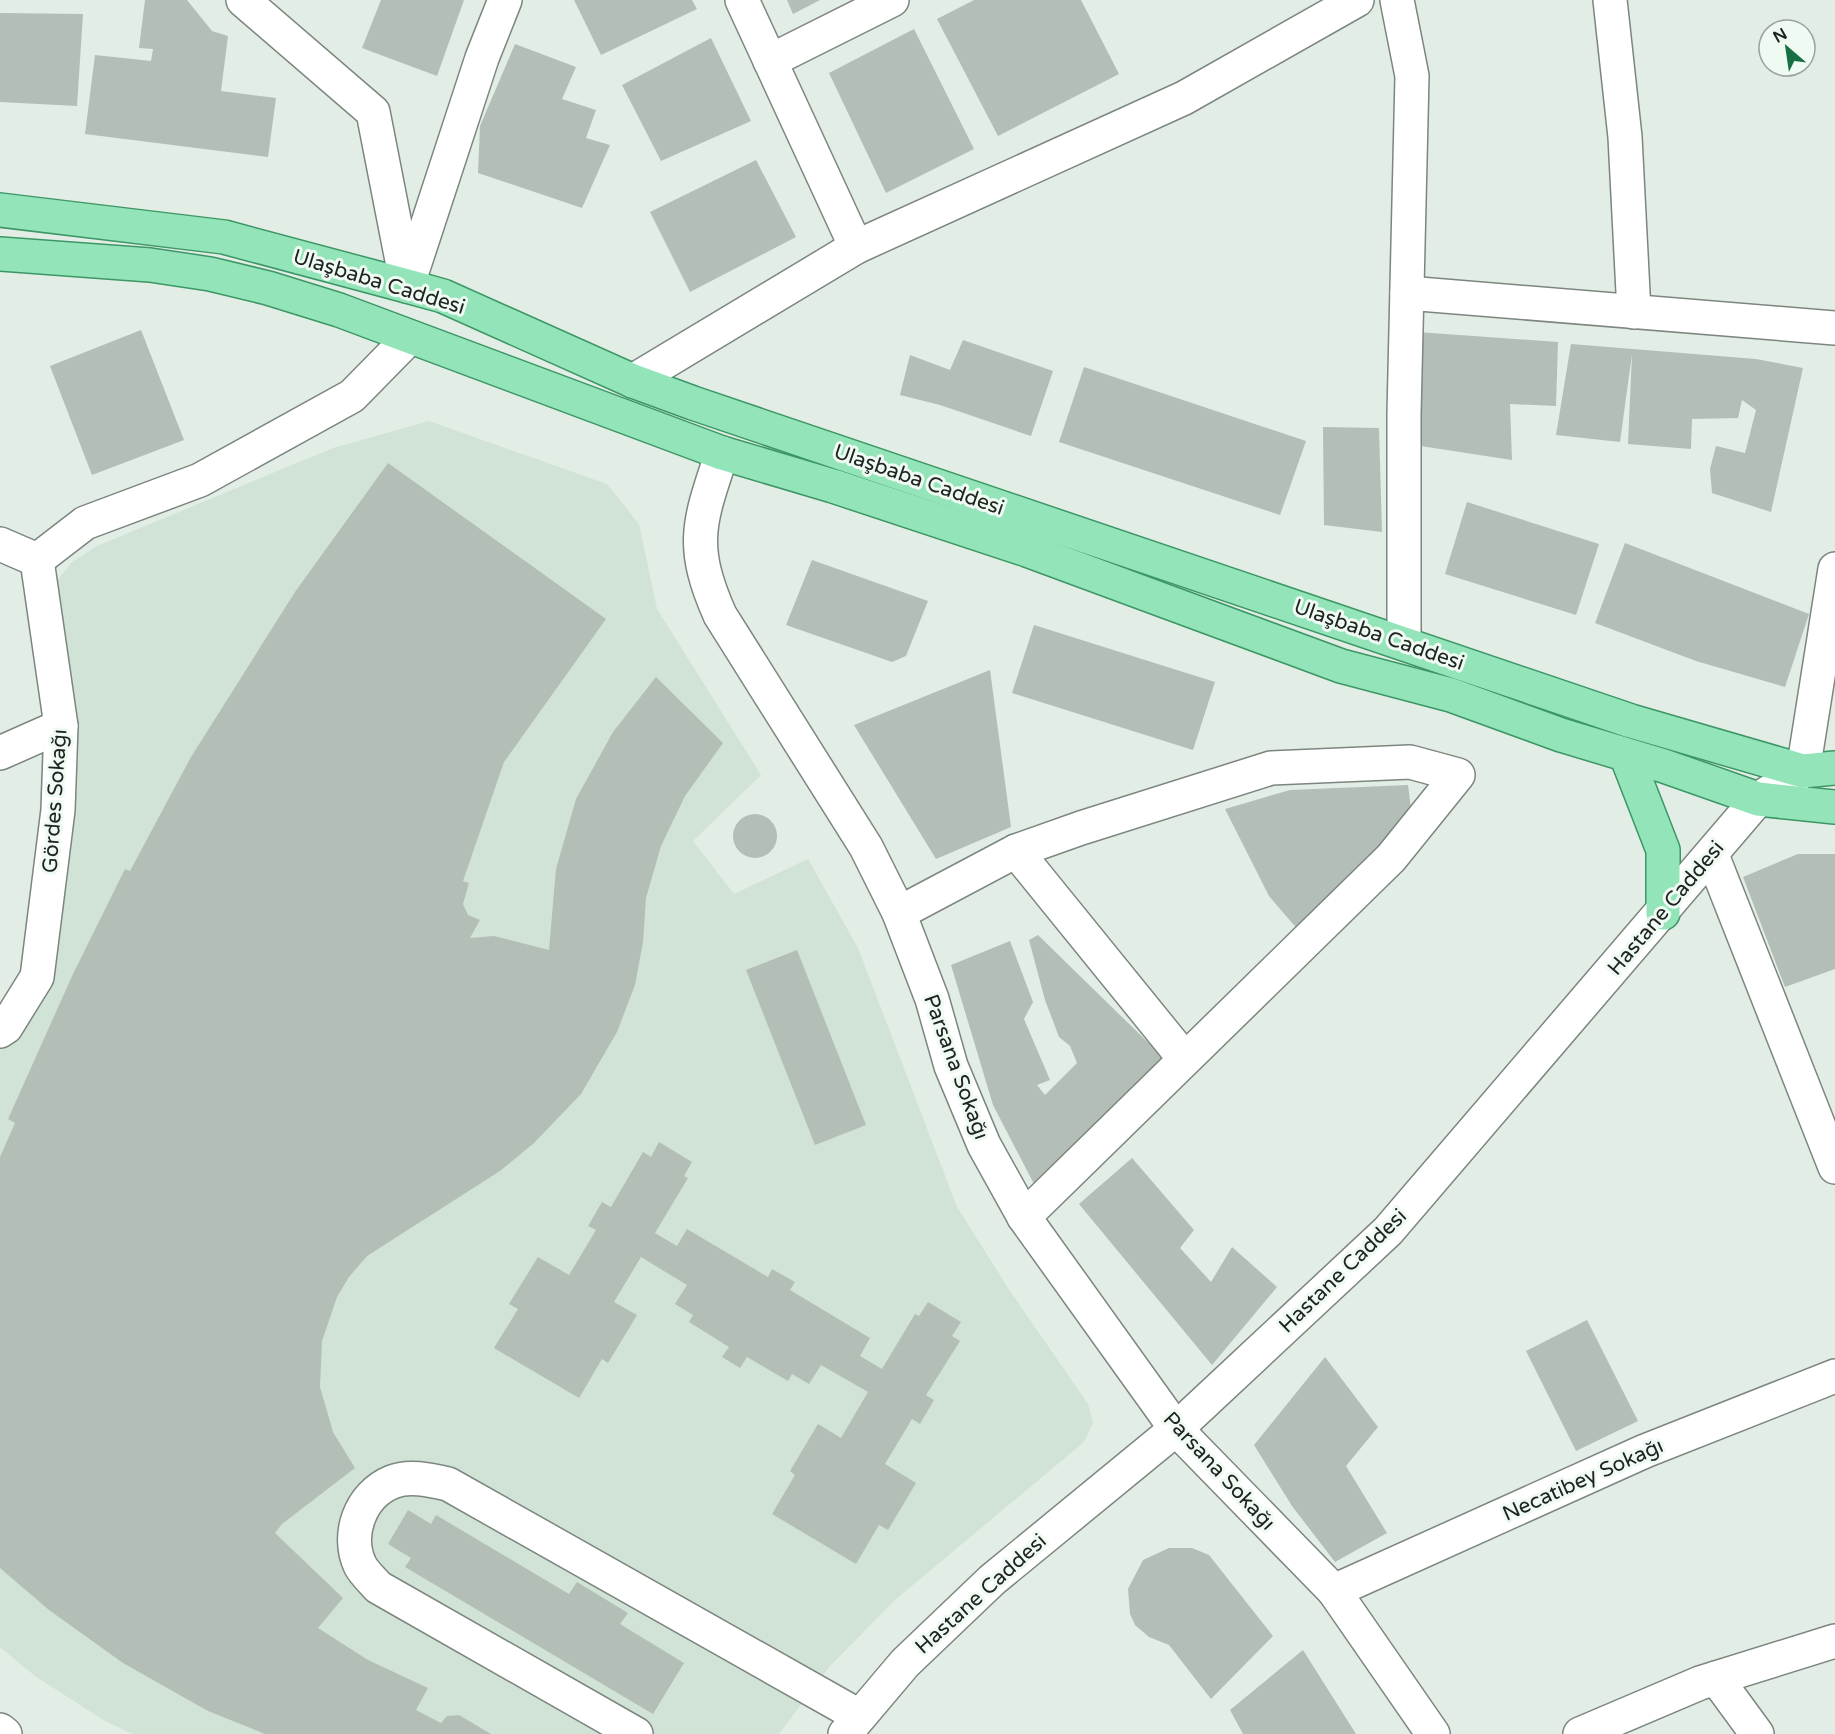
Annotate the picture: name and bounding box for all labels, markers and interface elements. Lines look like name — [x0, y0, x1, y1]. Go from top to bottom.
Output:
north arrow — [1757, 18, 1817, 78]
text: N — [1770, 24, 1791, 48]
street label: Ulaşbaba Caddesi — [290, 244, 468, 320]
street label: Ulaşbaba Caddesi — [831, 439, 1007, 521]
street label: Ulaşbaba Caddesi — [1291, 594, 1467, 676]
street label: Gördes Sokağı — [37, 728, 73, 874]
street label: Hastane Caddesi — [1603, 836, 1729, 980]
street label: Parsana Sokağı — [918, 991, 994, 1143]
street label: Hastane Caddesi — [1274, 1204, 1412, 1338]
street label: Parsana Sokağı — [1158, 1407, 1280, 1535]
street label: Necatibey Sokağı — [1499, 1433, 1667, 1527]
street label: Hastane Caddesi — [910, 1529, 1052, 1659]

